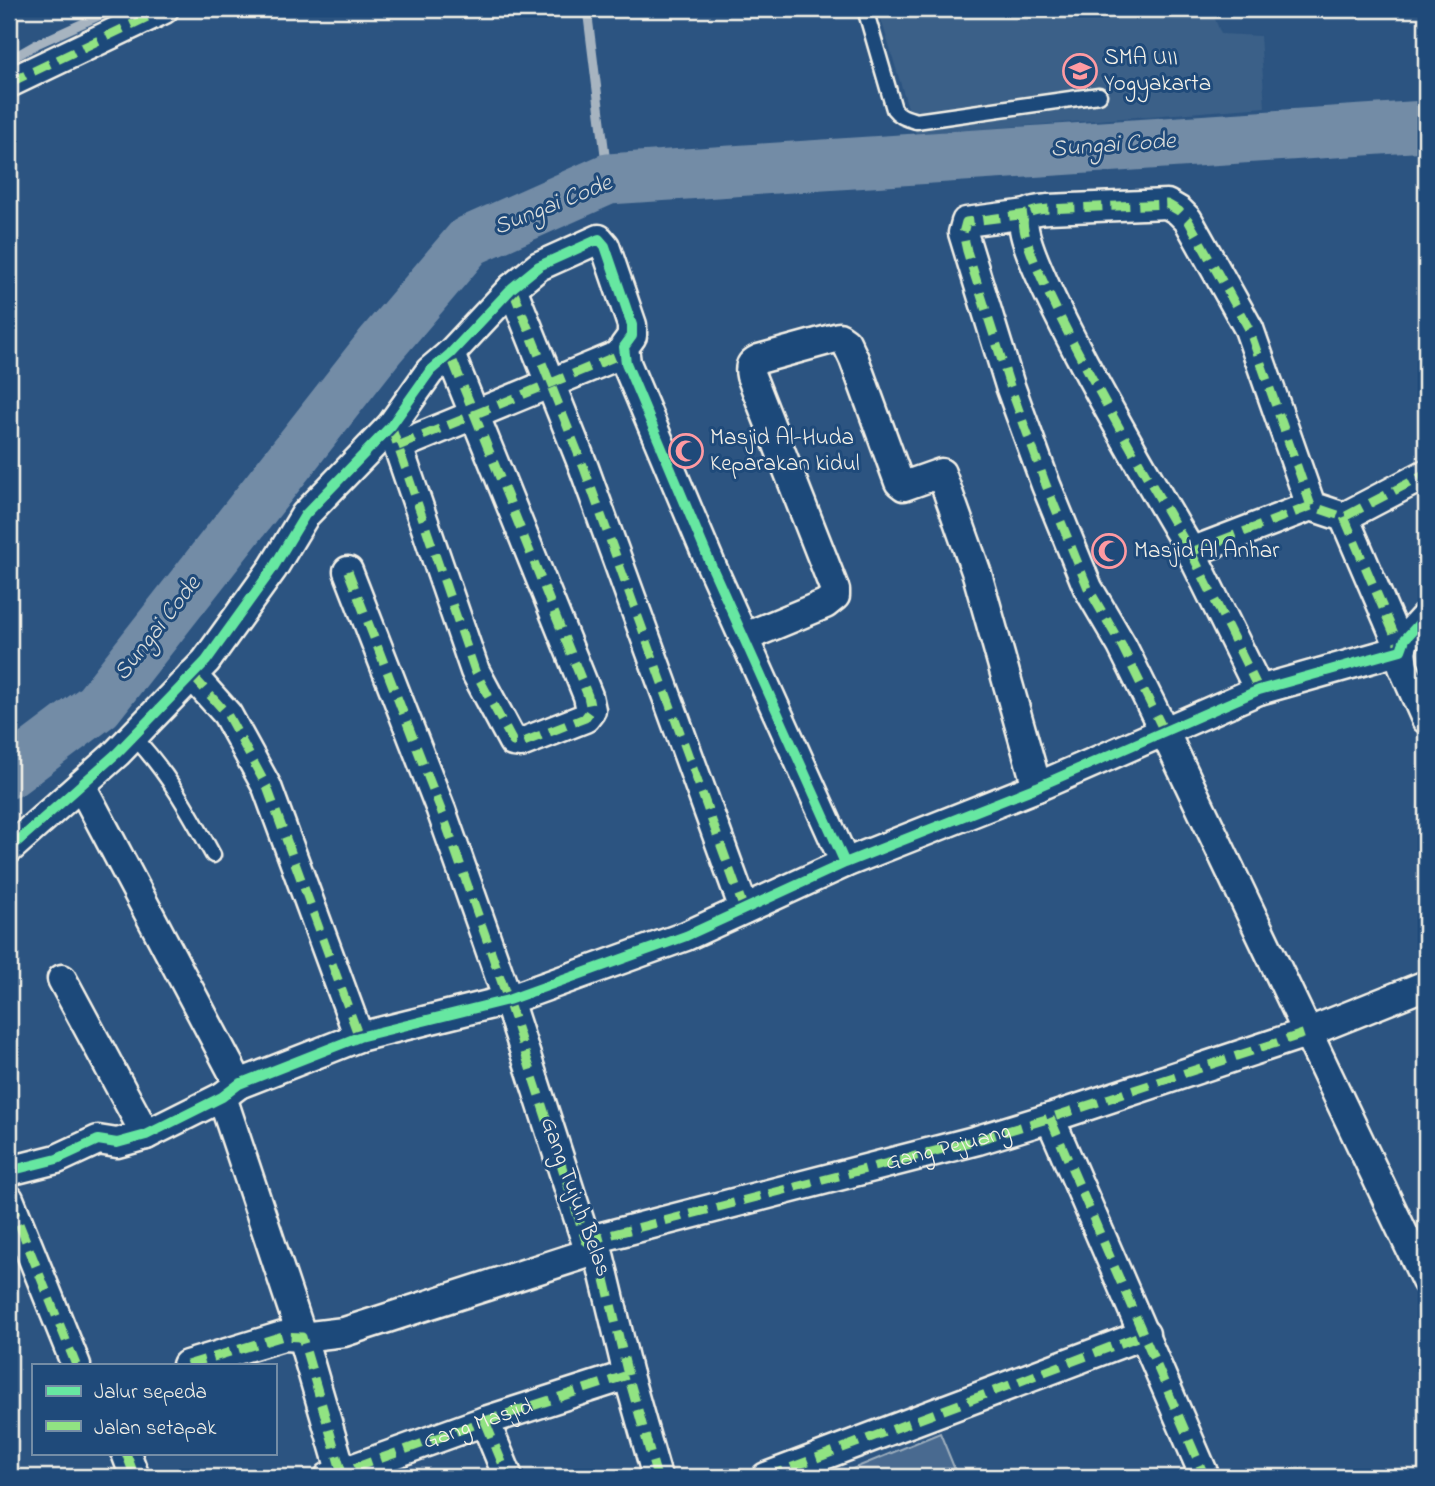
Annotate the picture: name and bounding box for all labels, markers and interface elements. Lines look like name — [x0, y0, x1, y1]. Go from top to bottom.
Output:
place label: SMA UII Yogyakarta — [1104, 42, 1211, 103]
school or university icon: SMA UII Yogyakarta — [1061, 52, 1099, 90]
water label: Sungai Code — [1049, 124, 1178, 168]
water label: Sungai Code — [489, 166, 619, 246]
place label: Masjid Al-Huda Keparakan kidul — [710, 422, 860, 481]
mosque icon: Masjid Al-Huda Keparakan kidul — [667, 432, 705, 470]
mosque icon: Masjid Al Anhar — [1090, 532, 1128, 570]
place label: Masjid Al Anhar — [1134, 535, 1280, 568]
water label: Sungai Code — [106, 568, 211, 689]
street label: Gang Tujuh Belas — [530, 1113, 619, 1282]
street label: Gang Pejuang — [882, 1114, 1015, 1180]
legend — [32, 1364, 276, 1454]
text: Jalur sepeda — [94, 1378, 207, 1408]
street label: Gang Masjid — [418, 1390, 537, 1458]
text: Jalan setapak — [94, 1414, 217, 1444]

